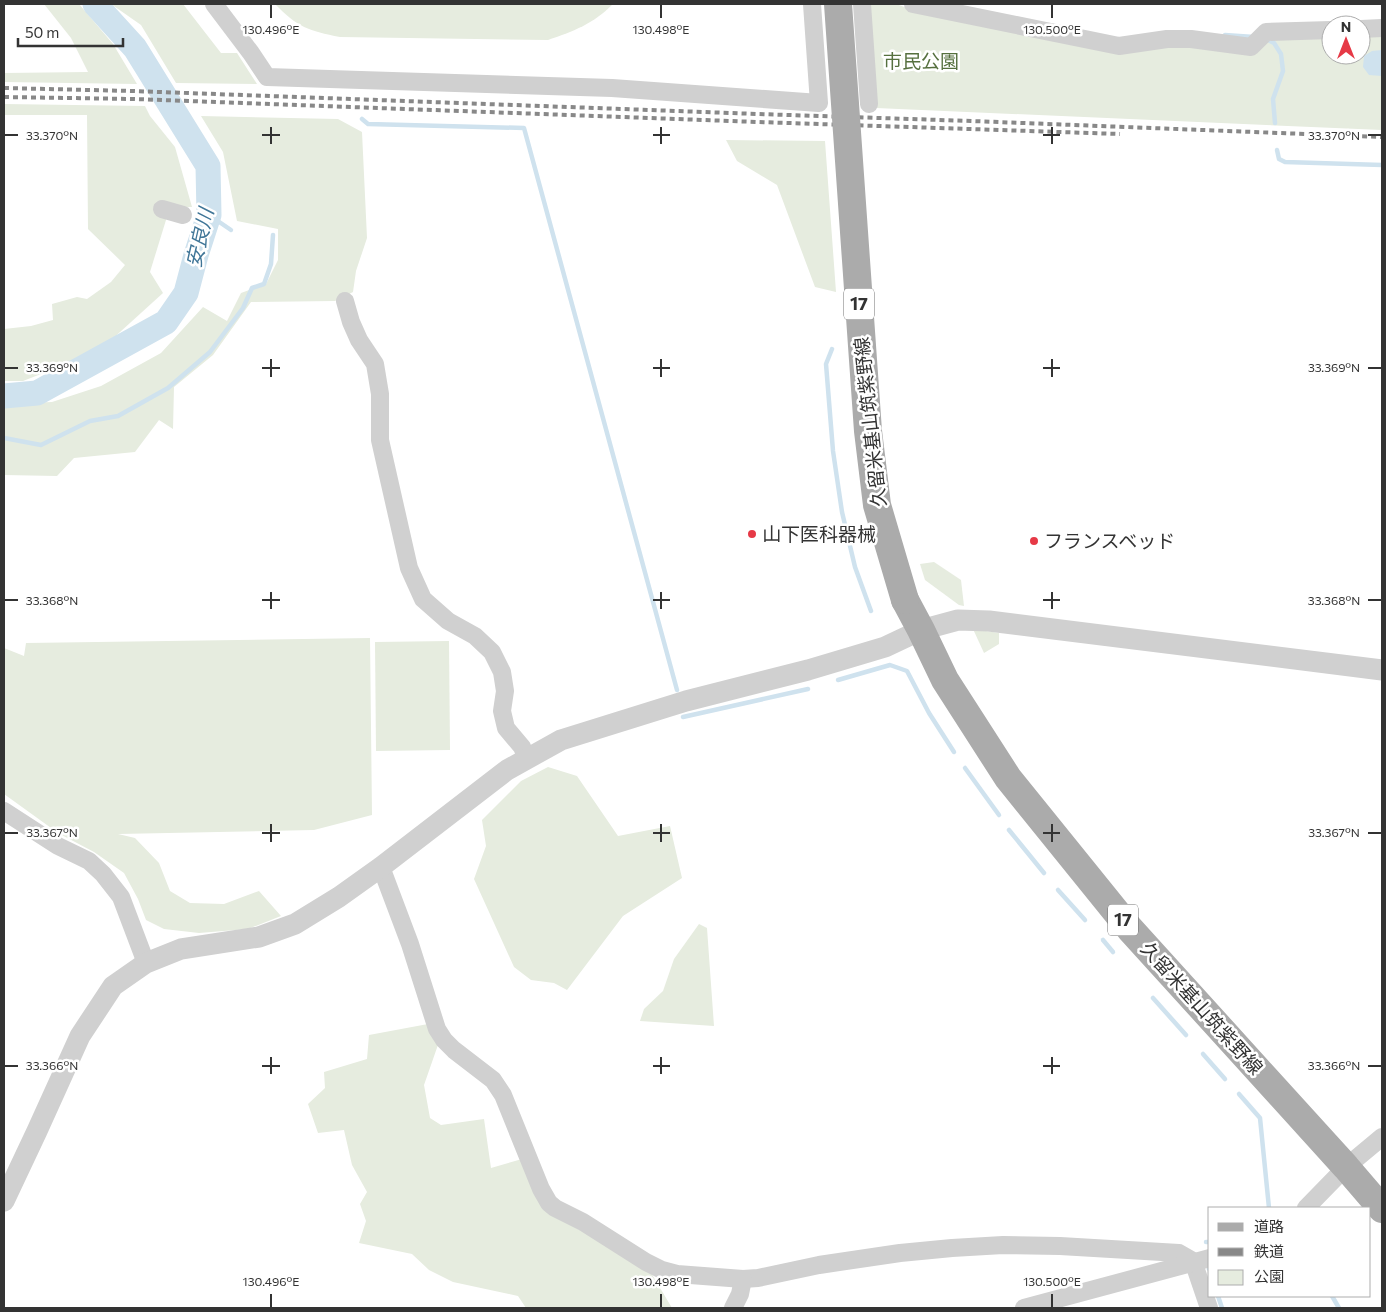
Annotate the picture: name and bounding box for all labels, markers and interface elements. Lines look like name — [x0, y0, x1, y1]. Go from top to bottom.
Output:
scale bar — [18, 15, 122, 47]
north arrow — [1321, 15, 1371, 65]
text: N — [1341, 18, 1351, 35]
text: 130.496°E — [243, 22, 299, 36]
text: 130.498°E — [633, 22, 689, 36]
text: 130.500°E — [1023, 22, 1081, 36]
text: 50 m — [25, 23, 59, 41]
park label: 市民公園 — [883, 49, 959, 72]
text: 33.370°N — [26, 128, 78, 142]
text: 33.370°N — [1308, 128, 1360, 142]
water label: 安良川 — [181, 204, 218, 270]
road number: 17 — [844, 288, 874, 320]
street label: 久留米基山筑紫野線 — [849, 336, 890, 508]
text: 33.369°N — [26, 360, 78, 374]
text: 33.369°N — [1308, 360, 1360, 374]
place label: 山下医科器械 — [762, 522, 876, 545]
marker: 山下医科器械 — [746, 528, 758, 540]
place label: フランスベッド — [1044, 529, 1175, 552]
marker: フランスベッド — [1028, 535, 1040, 547]
text: 33.368°N — [26, 593, 78, 607]
text: 33.368°N — [1308, 593, 1360, 607]
text: 33.367°N — [26, 825, 78, 839]
text: 33.367°N — [1308, 825, 1360, 839]
road number: 17 — [1108, 904, 1138, 936]
street label: 久留米基山筑紫野線 — [1137, 936, 1268, 1079]
text: 33.366°N — [26, 1058, 78, 1072]
text: 33.366°N — [1308, 1058, 1360, 1072]
legend — [1208, 1207, 1371, 1297]
text: 道路 — [1254, 1217, 1284, 1235]
text: 鉄道 — [1254, 1242, 1284, 1260]
text: 公園 — [1254, 1267, 1284, 1285]
text: 130.496°E — [243, 1274, 299, 1288]
text: 130.498°E — [633, 1274, 689, 1288]
text: 130.500°E — [1023, 1274, 1081, 1288]

